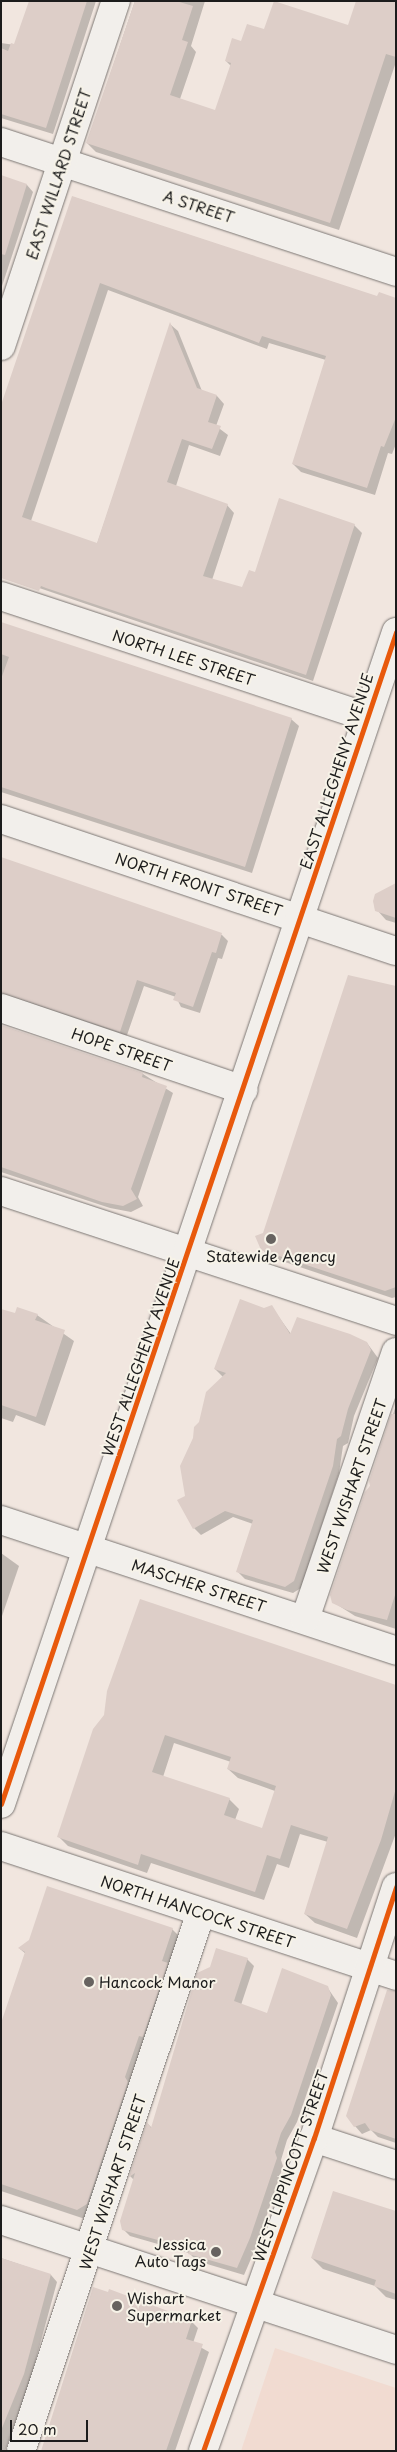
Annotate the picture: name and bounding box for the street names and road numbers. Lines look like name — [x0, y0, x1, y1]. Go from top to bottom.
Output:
street label: EAST WILLARD STREET — [21, 85, 95, 263]
street label: A STREET — [160, 186, 238, 226]
street label: NORTH LEE STREET — [109, 625, 259, 689]
street label: EAST ALLEGHENY AVENUE — [296, 671, 376, 871]
street label: NORTH FRONT STREET — [112, 848, 286, 920]
street label: HOPE STREET — [69, 1023, 175, 1075]
street label: WEST ALLEGHENY AVENUE — [98, 1256, 182, 1458]
street label: WEST WISHART STREET — [312, 1395, 390, 1577]
street label: MASCHER STREET — [130, 1555, 268, 1615]
street label: NORTH HANCOCK STREET — [98, 1871, 298, 1951]
street label: WEST LIPPINCOTT STREET — [248, 2067, 332, 2265]
street label: WEST WISHART STREET — [75, 2090, 149, 2274]

